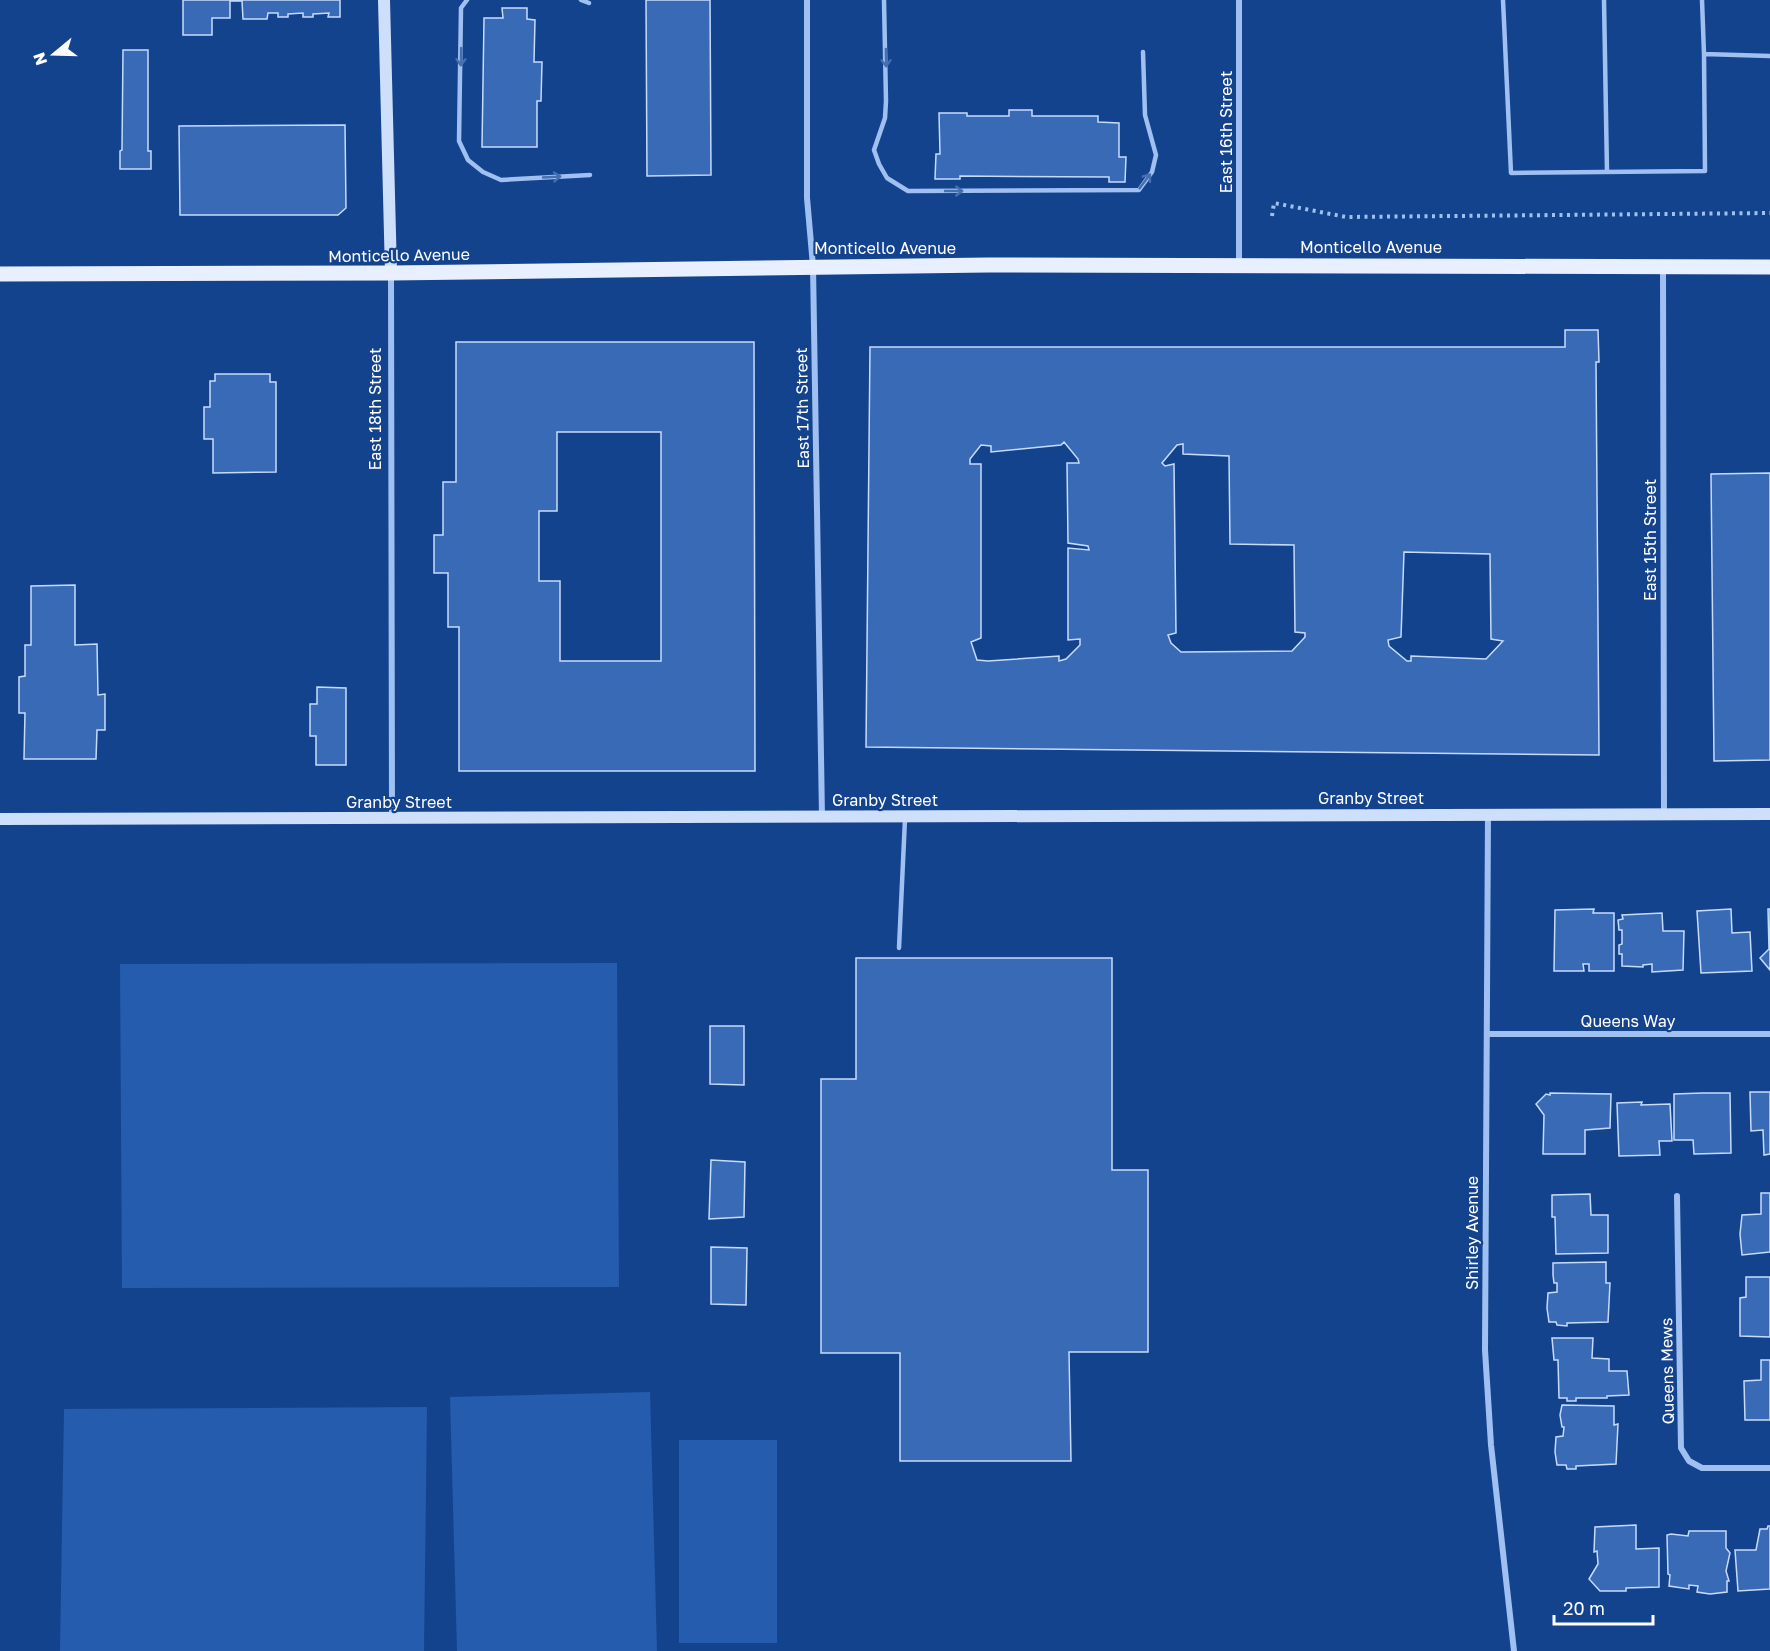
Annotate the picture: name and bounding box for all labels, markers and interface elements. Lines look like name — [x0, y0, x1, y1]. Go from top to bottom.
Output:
north arrow — [24, 24, 84, 84]
one-way arrow — [455, 46, 466, 66]
one-way arrow — [880, 48, 891, 68]
text: N — [28, 50, 51, 68]
street label: East 16th Street — [1216, 71, 1236, 193]
one-way arrow — [541, 171, 561, 182]
one-way arrow — [1139, 174, 1151, 190]
one-way arrow — [944, 185, 964, 197]
street label: Monticello Avenue — [1300, 237, 1442, 257]
street label: Monticello Avenue — [814, 238, 956, 258]
street label: Monticello Avenue — [328, 244, 470, 266]
street label: East 17th Street — [791, 347, 813, 469]
street label: East 18th Street — [365, 348, 385, 470]
street label: East 15th Street — [1640, 479, 1660, 601]
street label: Granby Street — [1318, 788, 1424, 808]
street label: Granby Street — [832, 790, 938, 810]
street label: Granby Street — [346, 792, 452, 812]
street label: Queens Way — [1581, 1011, 1675, 1031]
street label: Shirley Avenue — [1462, 1176, 1482, 1290]
street label: Queens Mews — [1656, 1317, 1678, 1425]
scale bar — [1554, 1588, 1653, 1626]
text: 20 m — [1563, 1597, 1605, 1619]

